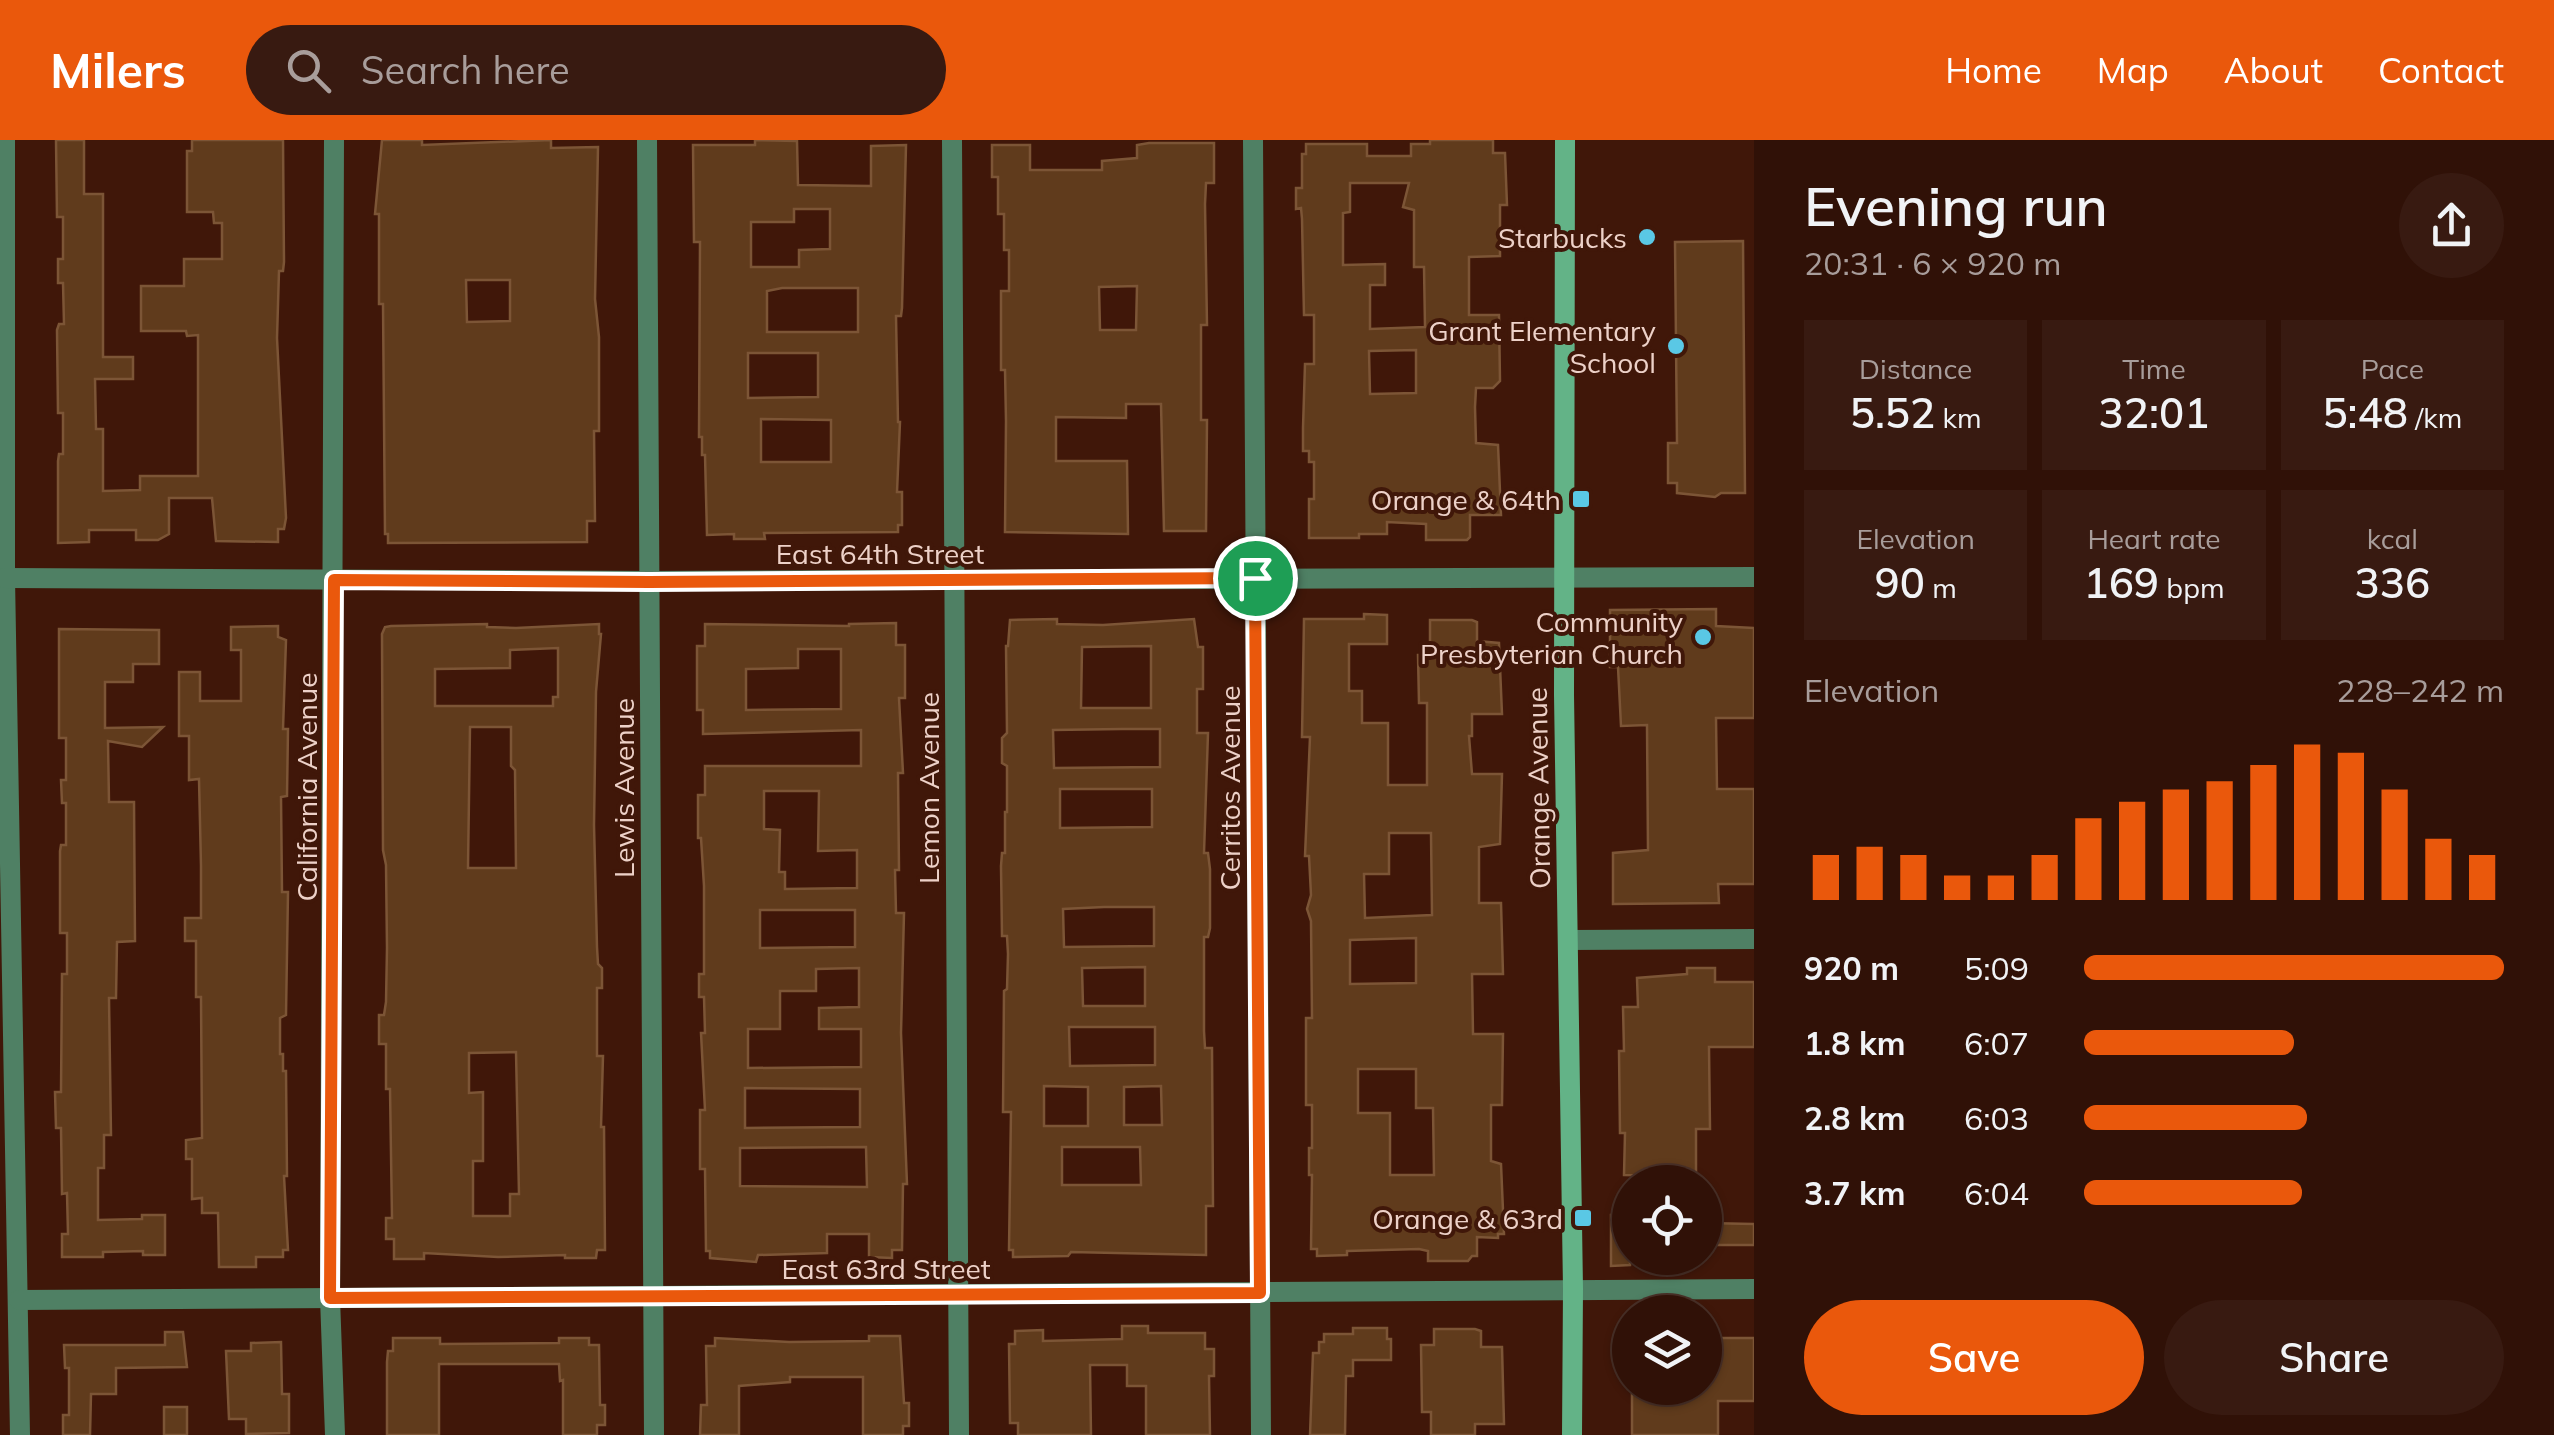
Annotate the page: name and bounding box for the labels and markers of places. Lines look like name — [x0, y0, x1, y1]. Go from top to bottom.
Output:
place label: Starbucks — [1498, 220, 1627, 255]
marker: Starbucks — [1636, 226, 1658, 248]
place label: Grant Elementary School — [1428, 313, 1656, 380]
marker: Grant Elementary School — [1665, 335, 1687, 357]
place label: Orange & 64th — [1371, 482, 1561, 517]
marker: Orange & 64th — [1570, 488, 1592, 510]
pin — [1213, 536, 1298, 621]
place label: Community Presbyterian Church — [1420, 604, 1683, 671]
marker: Community Presbyterian Church — [1692, 626, 1714, 648]
place label: Orange & 63rd — [1372, 1201, 1563, 1236]
marker: Orange & 63rd — [1572, 1207, 1594, 1229]

